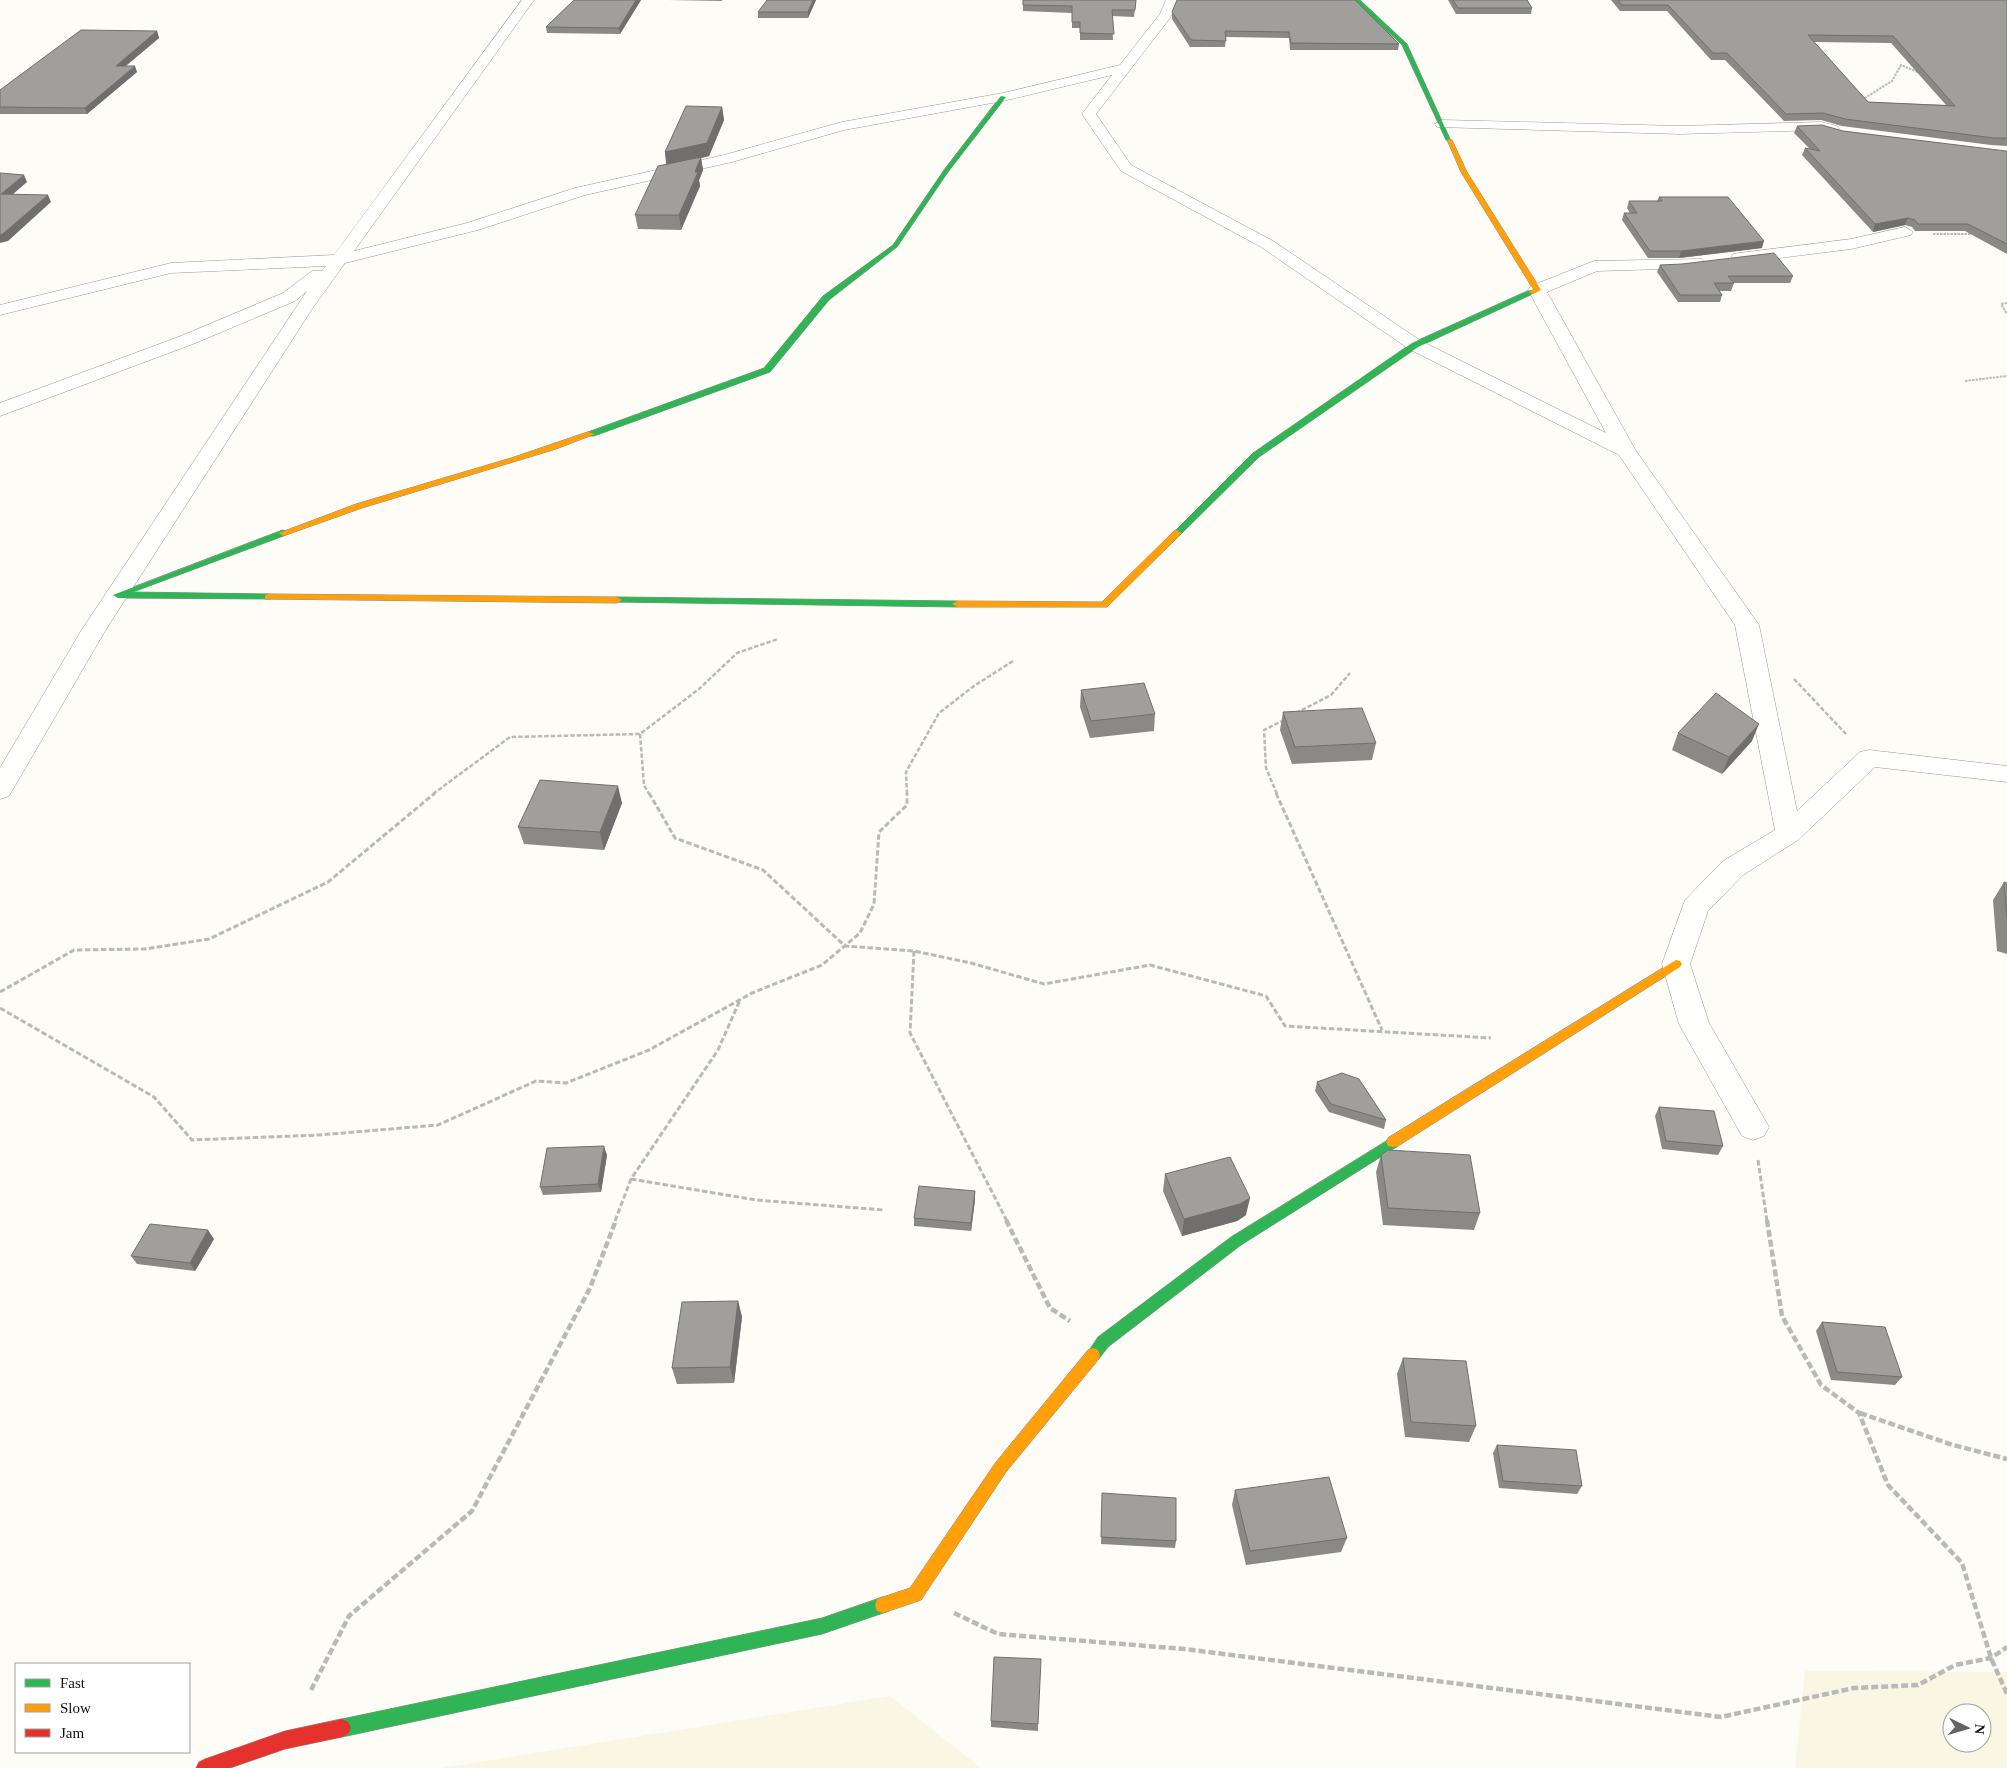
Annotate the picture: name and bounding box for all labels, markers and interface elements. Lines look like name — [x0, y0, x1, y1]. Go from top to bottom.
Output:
legend — [15, 1663, 190, 1753]
text: Fast — [60, 1675, 86, 1691]
text: Slow — [60, 1700, 91, 1716]
north arrow — [1942, 1703, 1992, 1753]
text: N — [1972, 1723, 1987, 1735]
text: Jam — [60, 1725, 84, 1741]

